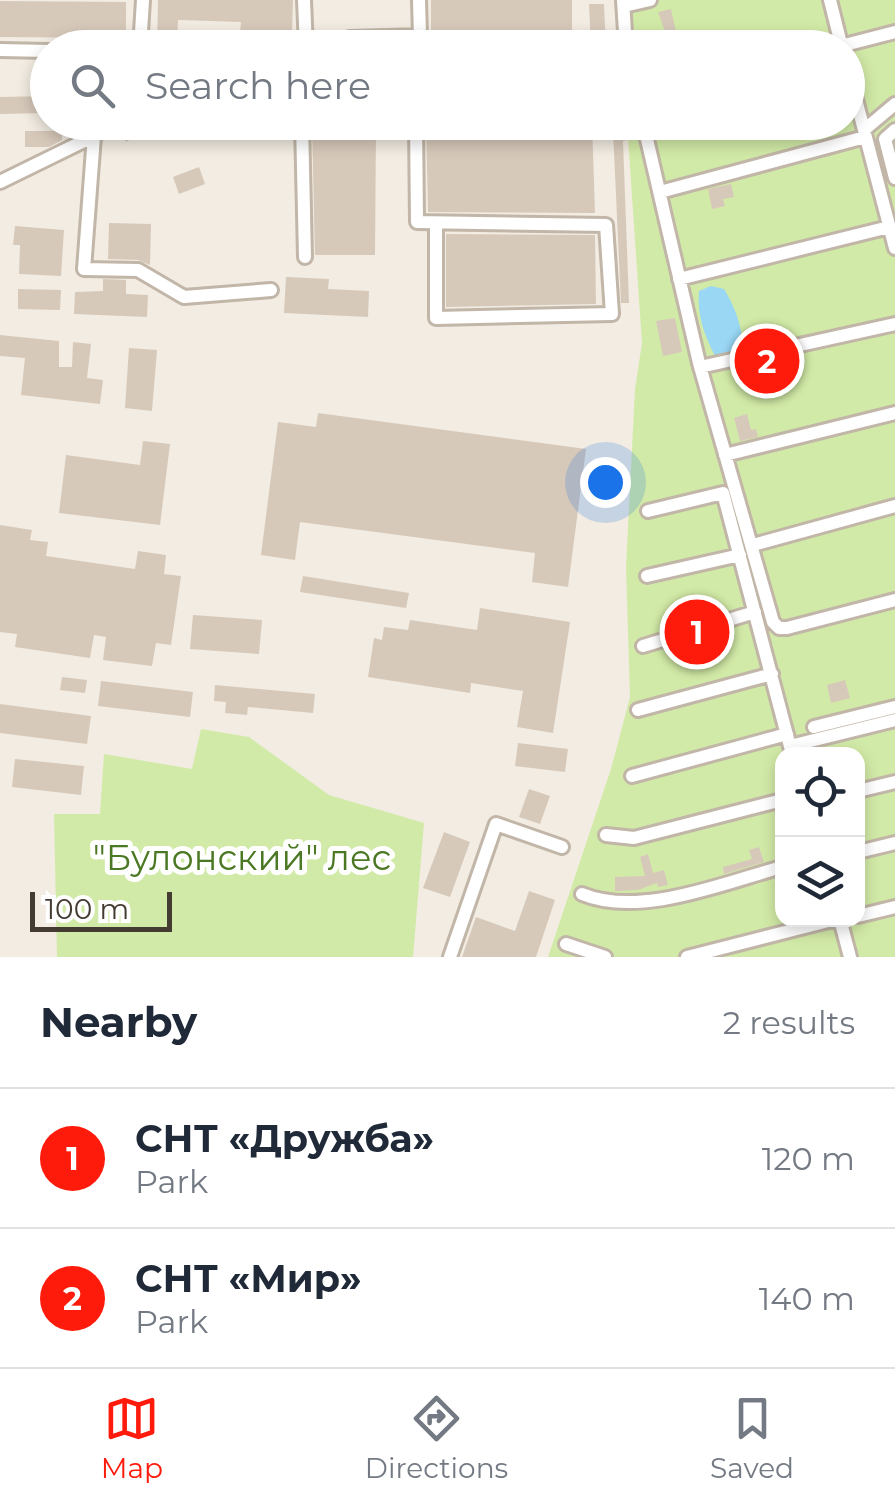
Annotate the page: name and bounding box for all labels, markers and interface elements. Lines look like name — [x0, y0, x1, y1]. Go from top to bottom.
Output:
search box — [30, 30, 865, 140]
icon: search — [65, 58, 120, 113]
text: Search here — [145, 62, 371, 109]
pin: 2 — [734, 324, 800, 398]
your location — [580, 457, 631, 508]
pin: 1 — [664, 594, 730, 670]
map controls — [775, 747, 865, 927]
button: locate — [775, 747, 865, 837]
park label: "Булонский" лес — [93, 836, 391, 879]
button: layers — [775, 837, 865, 927]
scale bar — [30, 887, 172, 931]
text: 100 m — [45, 892, 129, 926]
text: Nearby — [40, 996, 197, 1048]
text: 2 results — [723, 1003, 855, 1042]
text: СНТ «Дружба» — [135, 1115, 434, 1162]
text: 1 — [66, 1139, 79, 1178]
text: 120 m — [762, 1139, 855, 1178]
text: Park — [135, 1162, 208, 1201]
text: СНТ «Мир» — [135, 1255, 362, 1302]
text: 2 — [63, 1279, 82, 1318]
text: 140 m — [759, 1279, 855, 1318]
text: Park — [135, 1302, 208, 1341]
tab: Map — [101, 1391, 163, 1485]
tab: Directions — [365, 1391, 508, 1485]
tab: Saved — [710, 1391, 794, 1485]

